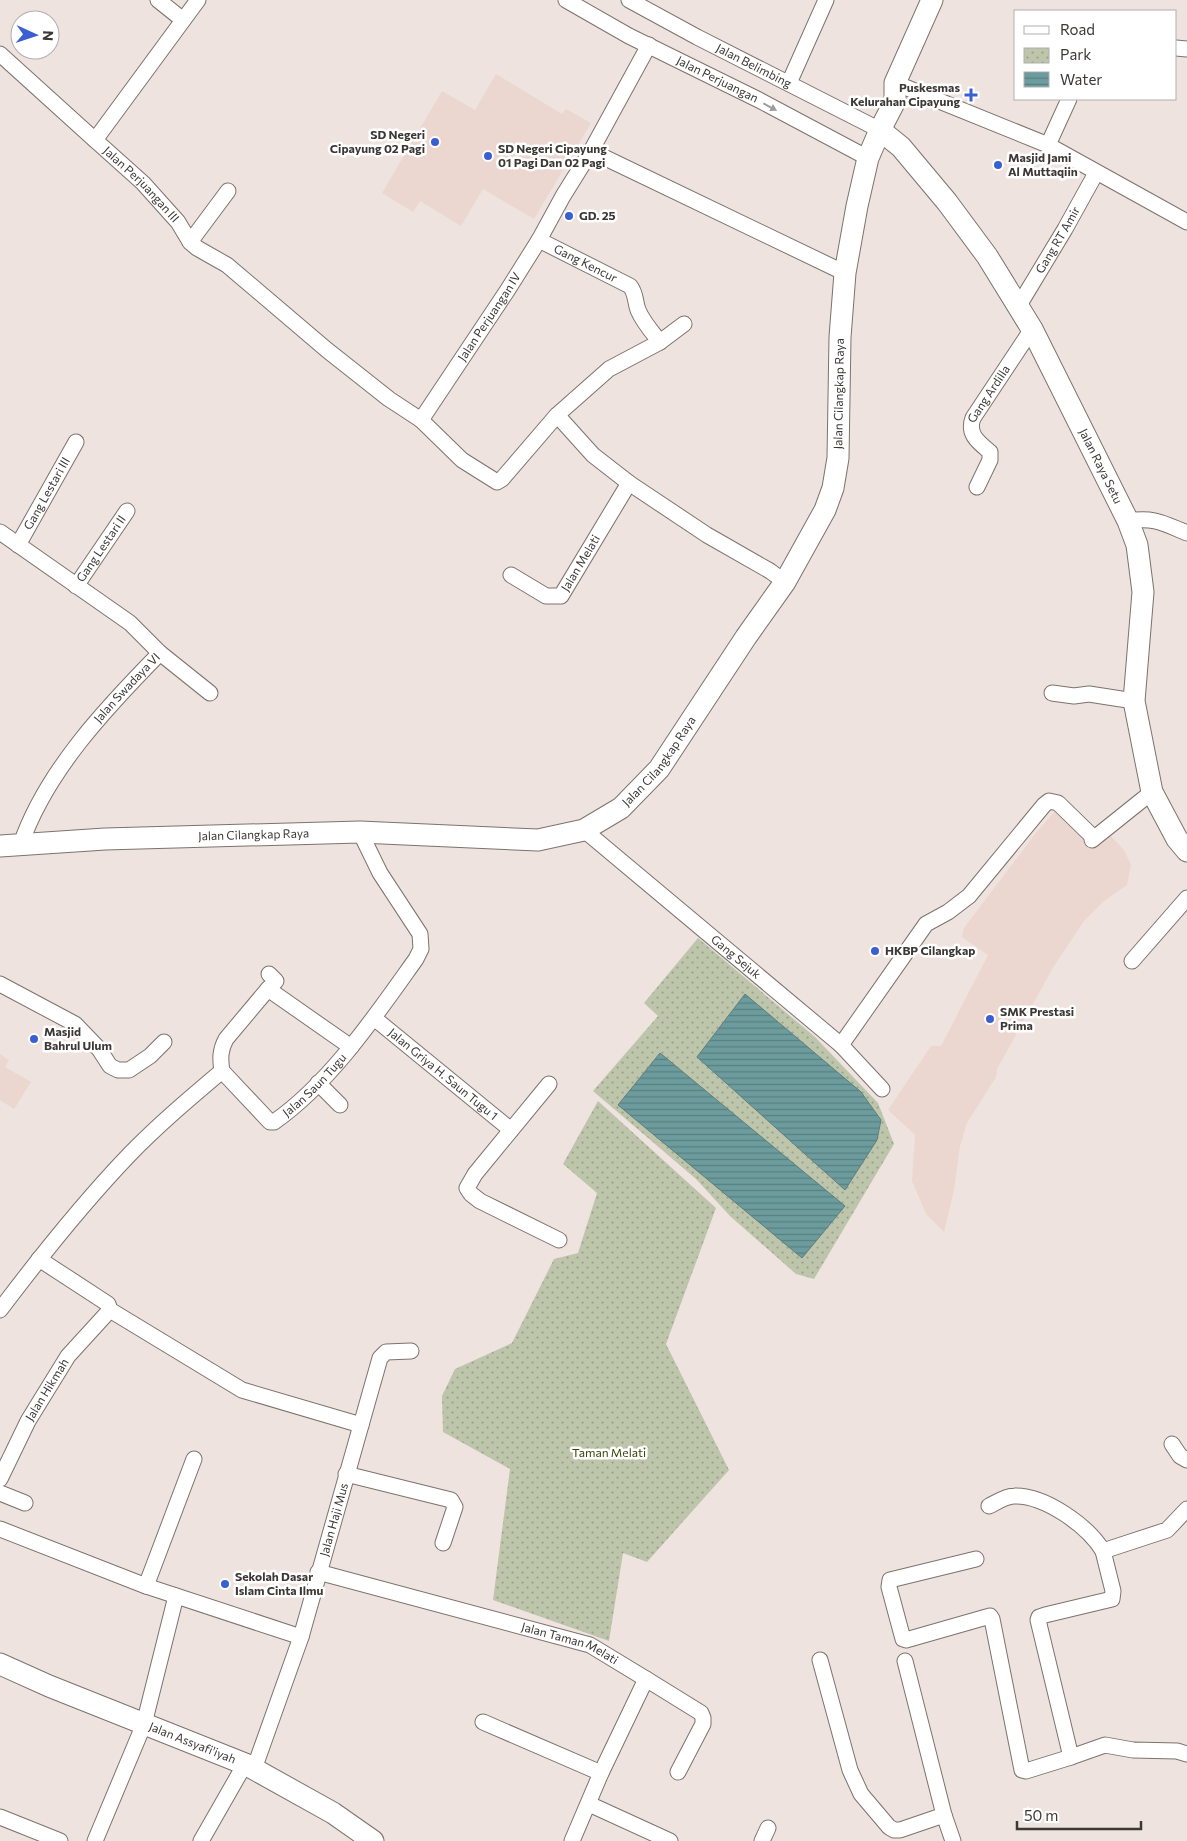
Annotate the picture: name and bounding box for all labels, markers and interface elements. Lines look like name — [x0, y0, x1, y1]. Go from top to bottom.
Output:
north arrow — [10, 10, 60, 60]
legend — [1014, 10, 1177, 100]
text: Road — [1060, 20, 1095, 38]
text: N — [40, 30, 57, 41]
street label: Jalan Belimbing — [714, 40, 795, 90]
text: Park — [1060, 45, 1091, 63]
street label: Jalan Perjuangan — [674, 53, 761, 105]
text: Water — [1060, 70, 1102, 88]
place label: Puskesmas Kelurahan Cipayung — [850, 80, 960, 108]
marker: Puskesmas Kelurahan Cipayung — [964, 88, 978, 102]
one-way arrow — [763, 102, 777, 111]
place label: SD Negeri Cipayung 02 Pagi — [330, 127, 425, 155]
marker: SD Negeri Cipayung 02 Pagi — [429, 136, 441, 148]
place label: SD Negeri Cipayung 01 Pagi Dan 02 Pagi — [498, 141, 607, 169]
street label: Jalan Perjuangan III — [100, 143, 183, 225]
marker: SD Negeri Cipayung 01 Pagi Dan 02 Pagi — [482, 150, 494, 162]
place label: Masjid Jami Al Muttaqiin — [1008, 150, 1078, 178]
marker: Masjid Jami Al Muttaqiin — [992, 159, 1004, 171]
street label: Gang RT Amir — [1032, 203, 1082, 276]
place label: GD. 25 — [579, 208, 616, 222]
marker: GD. 25 — [563, 210, 575, 222]
street label: Gang Kencur — [552, 241, 620, 284]
street label: Jalan Perjuangan IV — [454, 269, 523, 364]
street label: Jalan Cilangkap Raya — [830, 338, 846, 449]
street label: Gang Ardilla — [964, 362, 1012, 424]
street label: Jalan Raya Setu — [1076, 426, 1126, 506]
street label: Gang Lestari III — [20, 454, 72, 532]
street label: Gang Lestari II — [73, 512, 128, 584]
street label: Jalan Melati — [557, 532, 602, 594]
street label: Jalan Swadaya VI — [90, 650, 162, 726]
street label: Jalan Cilangkap Raya — [619, 713, 698, 809]
street label: Jalan Cilangkap Raya — [198, 825, 309, 843]
street label: Gang Sejuk — [709, 932, 765, 981]
place label: HKBP Cilangkap — [885, 943, 975, 957]
marker: HKBP Cilangkap — [869, 945, 881, 957]
place label: SMK Prestasi Prima — [1000, 1004, 1074, 1032]
marker: SMK Prestasi Prima — [984, 1013, 996, 1025]
place label: Masjid Bahrul Ulum — [44, 1024, 112, 1052]
street label: Jalan Griya H. Saun Tugu 1 — [385, 1025, 501, 1122]
marker: Masjid Bahrul Ulum — [28, 1033, 40, 1045]
street label: Jalan Saun Tugu — [279, 1050, 349, 1120]
street label: Jalan Hikmah — [22, 1356, 71, 1424]
park label: Taman Melati — [572, 1445, 646, 1459]
street label: Jalan Haji Mus — [316, 1481, 350, 1558]
place label: Sekolah Dasar Islam Cinta Ilmu — [235, 1569, 323, 1597]
marker: Sekolah Dasar Islam Cinta Ilmu — [219, 1578, 231, 1590]
street label: Jalan Taman Melati — [520, 1619, 621, 1667]
street label: Jalan Assyafi'iyah — [147, 1719, 238, 1766]
scale bar — [1017, 1798, 1141, 1830]
text: 50 m — [1024, 1806, 1058, 1824]

